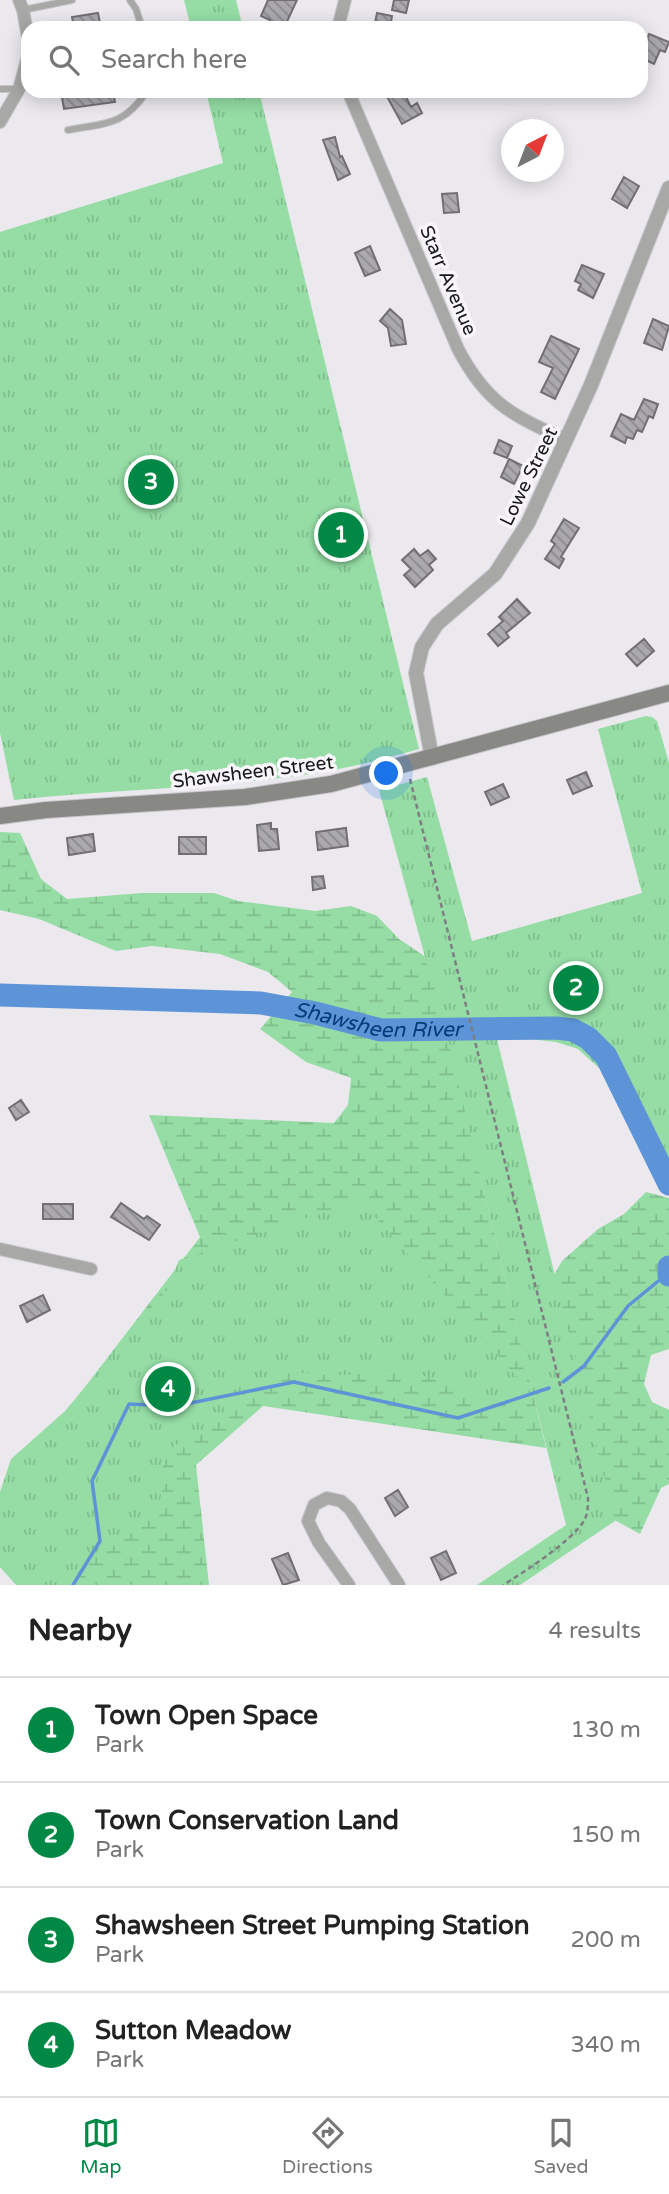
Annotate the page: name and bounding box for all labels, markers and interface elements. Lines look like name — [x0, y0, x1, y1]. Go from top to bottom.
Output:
search box — [21, 21, 648, 98]
icon: search — [45, 41, 83, 79]
text: Search here — [101, 44, 247, 75]
north arrow — [501, 119, 564, 182]
street label: Starr Avenue — [415, 222, 481, 338]
street label: Lowe Street — [495, 423, 562, 529]
pin: 3 — [128, 456, 174, 508]
pin: 1 — [318, 509, 364, 561]
street label: Shawsheen Street — [172, 751, 335, 793]
your location — [369, 756, 403, 790]
pin: 2 — [553, 962, 599, 1014]
water label: Shawsheen River — [292, 997, 465, 1043]
pin: 4 — [145, 1363, 191, 1415]
text: Nearby — [28, 1612, 132, 1649]
text: 4 results — [548, 1617, 641, 1645]
text: Town Open Space — [95, 1700, 318, 1731]
text: 1 — [44, 1716, 58, 1744]
text: 130 m — [571, 1716, 641, 1744]
text: Park — [95, 1731, 144, 1759]
text: Town Conservation Land — [95, 1805, 399, 1836]
text: 2 — [44, 1821, 58, 1849]
text: 150 m — [571, 1821, 641, 1849]
text: Park — [95, 1836, 144, 1864]
text: Shawsheen Street Pumping Station — [95, 1910, 530, 1941]
text: 3 — [44, 1926, 58, 1954]
text: 200 m — [571, 1926, 641, 1954]
text: Park — [95, 1941, 144, 1969]
text: Sutton Meadow — [95, 2015, 291, 2046]
text: 4 — [44, 2031, 58, 2059]
text: 340 m — [571, 2031, 641, 2059]
text: Park — [95, 2046, 144, 2074]
tab: Map — [80, 2114, 121, 2178]
tab: Directions — [282, 2114, 373, 2178]
tab: Saved — [534, 2114, 589, 2178]

